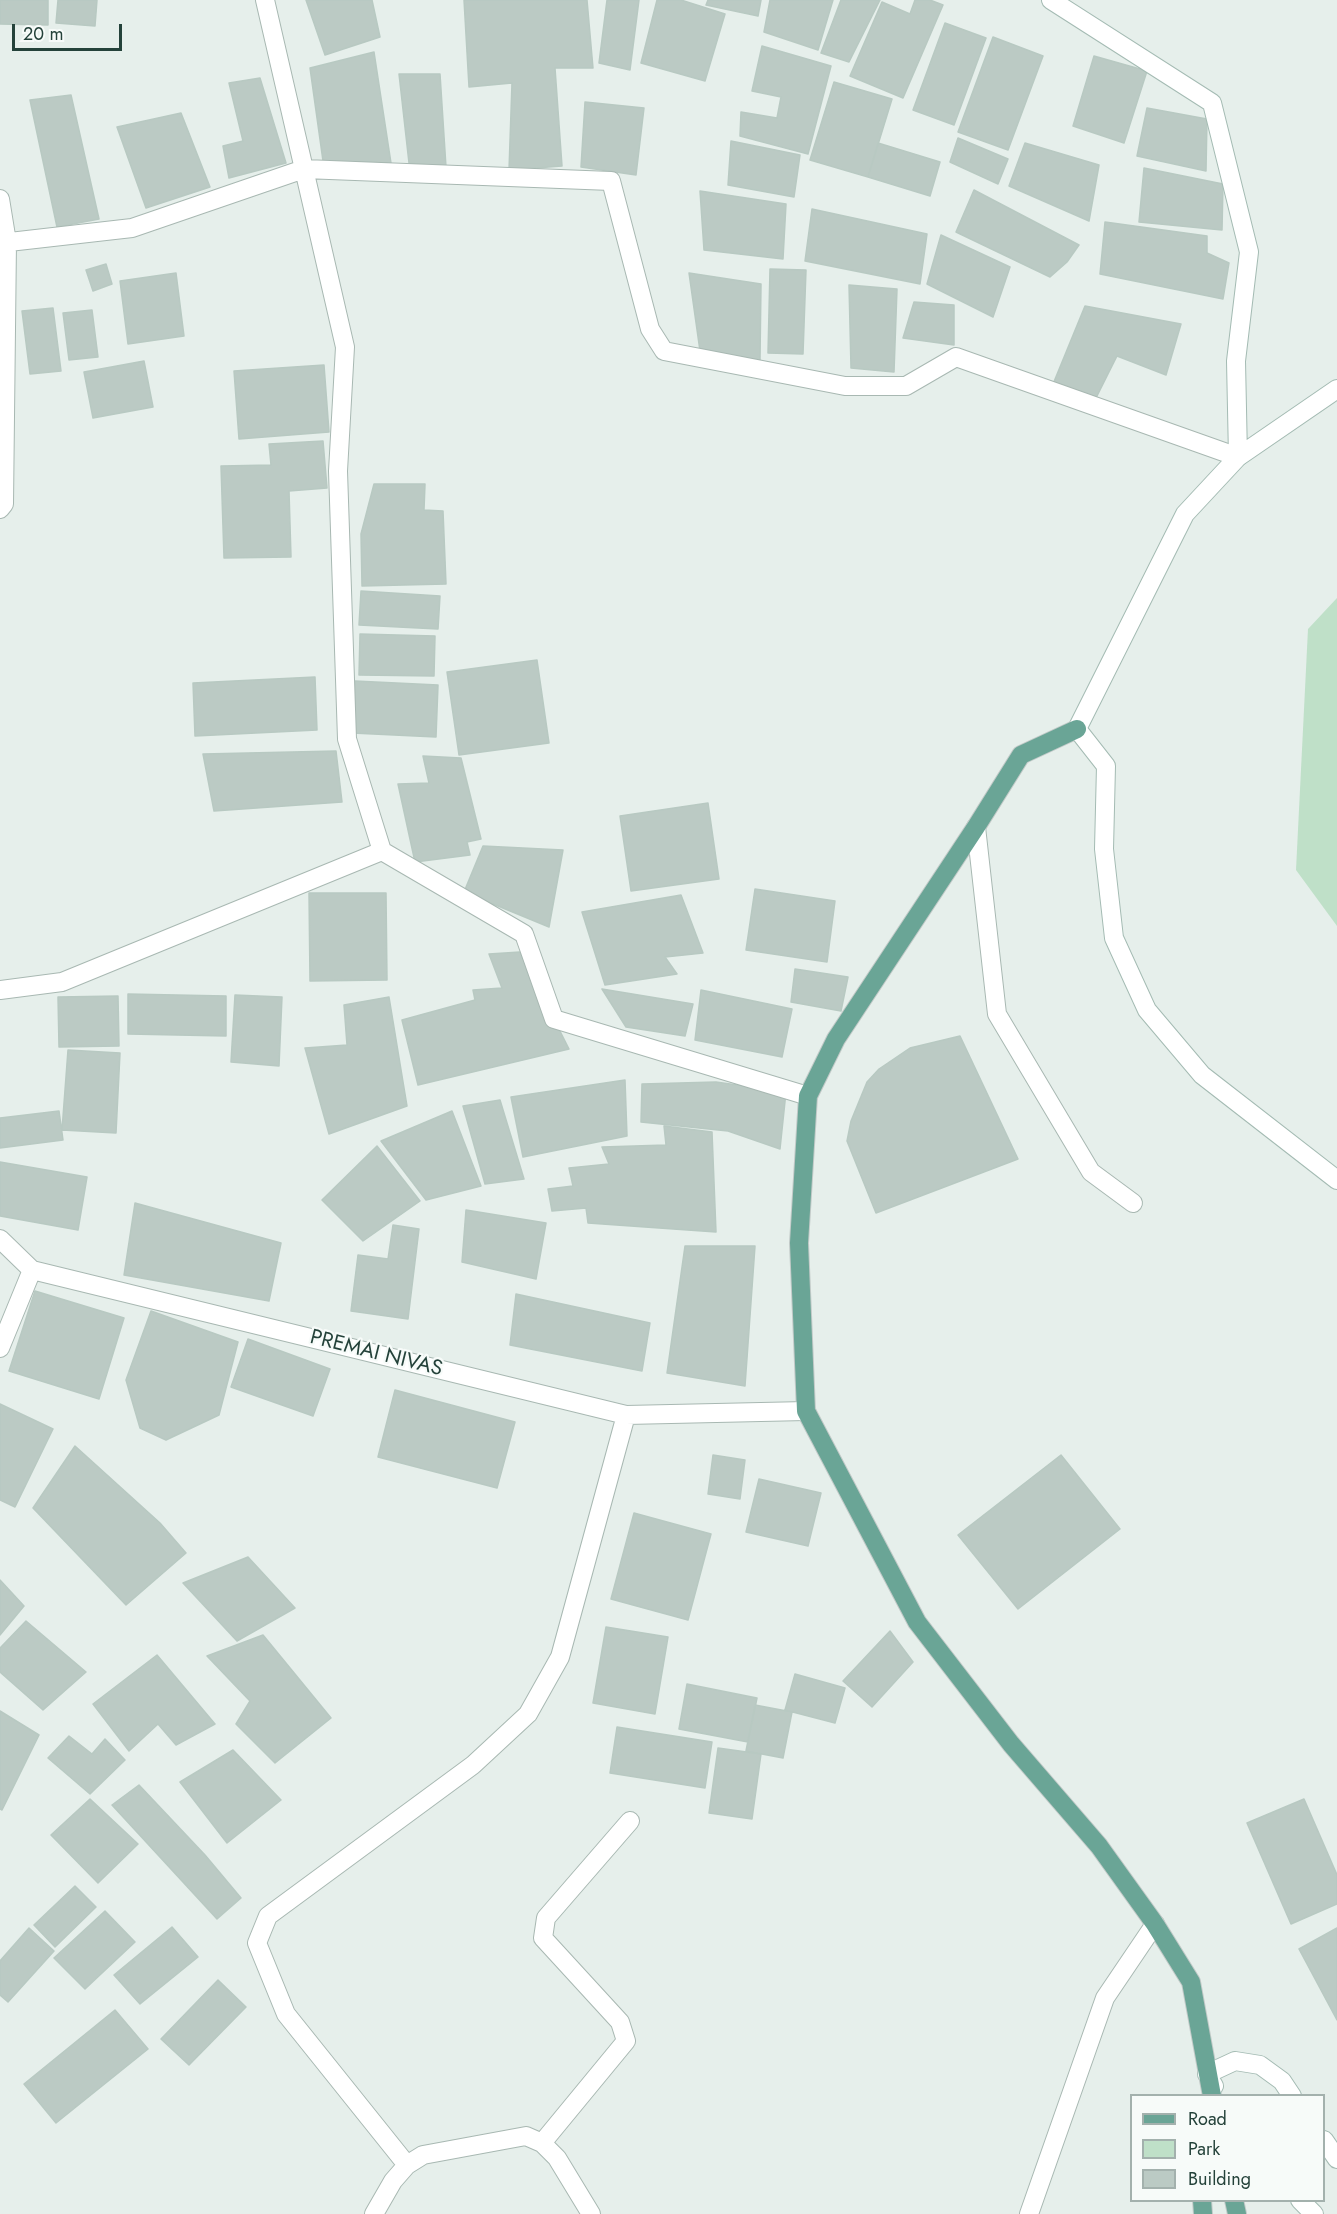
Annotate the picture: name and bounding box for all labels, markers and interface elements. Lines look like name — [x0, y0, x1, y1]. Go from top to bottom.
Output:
scale bar — [15, 12, 124, 50]
text: 20 m — [23, 21, 63, 47]
street label: PREMAI NIVAS — [307, 1325, 445, 1383]
legend — [1130, 2094, 1325, 2202]
text: Road — [1188, 2106, 1227, 2132]
text: Park — [1188, 2136, 1220, 2162]
text: Building — [1188, 2166, 1251, 2192]

